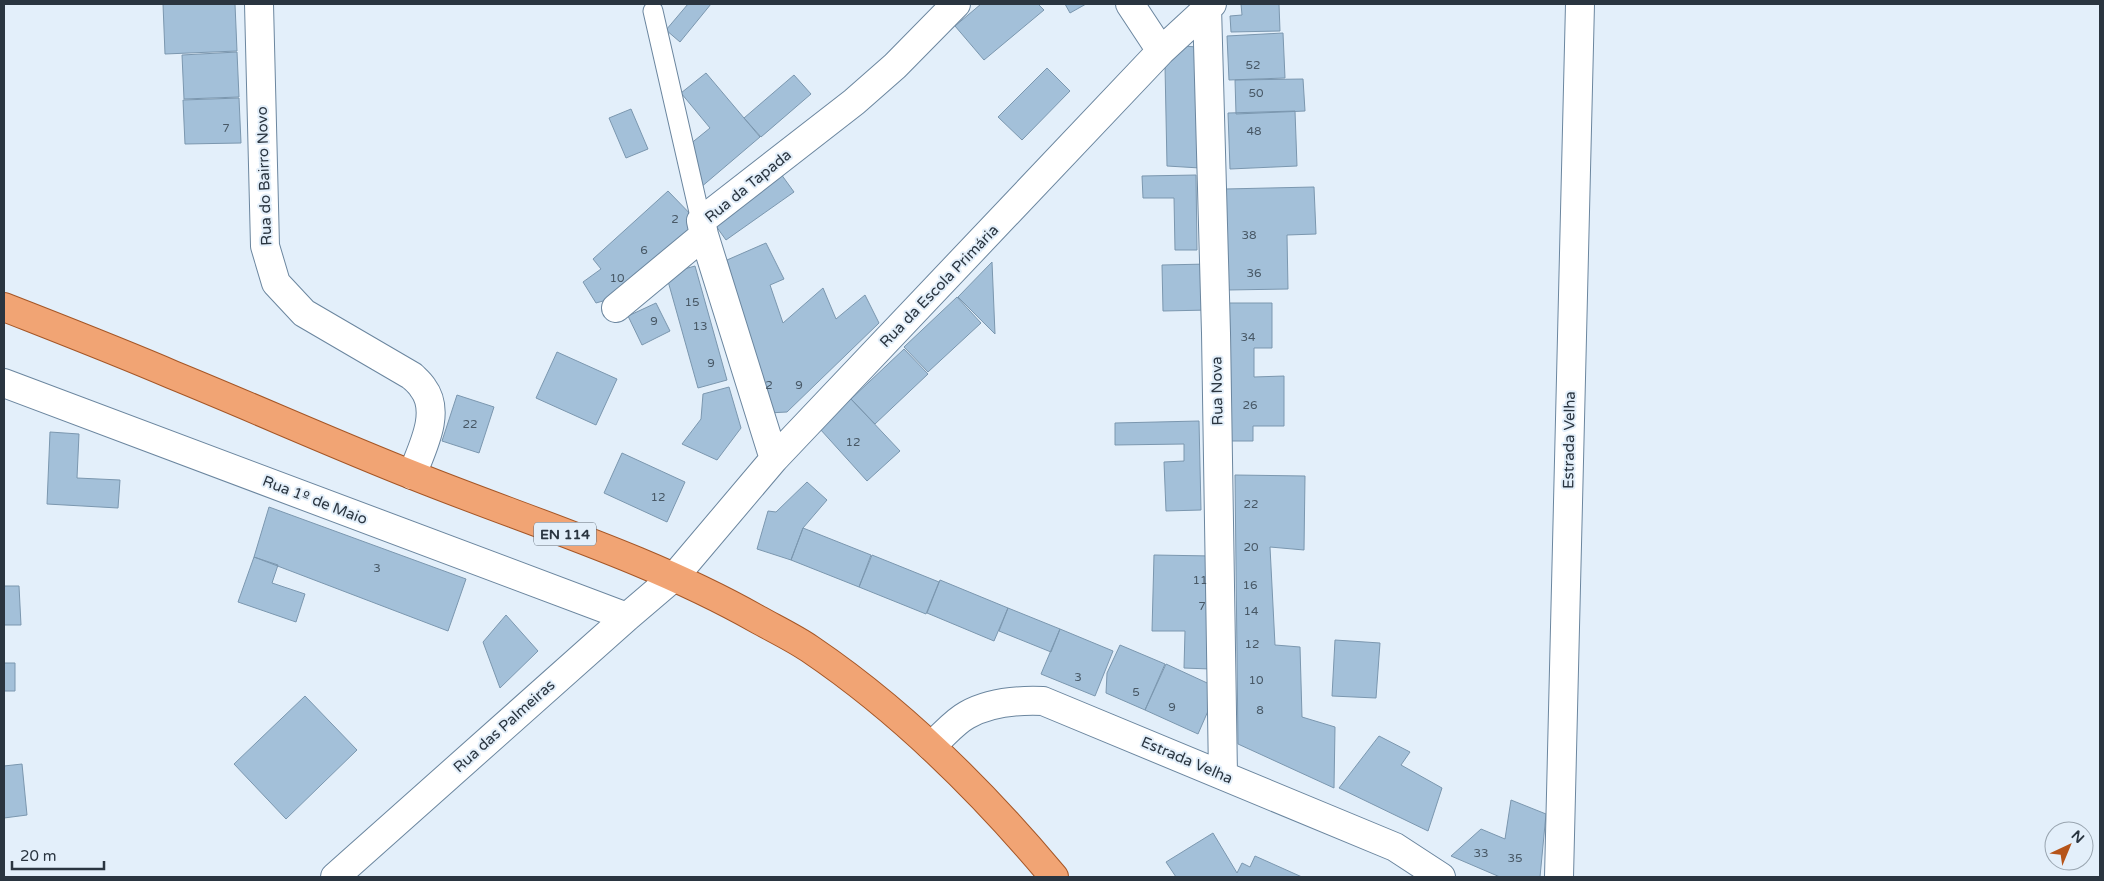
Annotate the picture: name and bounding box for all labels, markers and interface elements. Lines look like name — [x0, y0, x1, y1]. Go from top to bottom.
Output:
house number: 52 — [1245, 58, 1261, 72]
house number: 50 — [1248, 86, 1264, 100]
street label: Rua do Bairro Novo — [253, 106, 275, 246]
house number: 7 — [222, 121, 230, 135]
house number: 48 — [1246, 124, 1262, 138]
street label: Rua da Tapada — [701, 146, 795, 226]
house number: 2 — [671, 212, 679, 226]
street label: Rua da Escola Primária — [876, 221, 1002, 351]
house number: 38 — [1241, 228, 1257, 242]
house number: 6 — [640, 243, 648, 257]
house number: 36 — [1246, 266, 1262, 280]
house number: 10 — [609, 271, 625, 285]
house number: 15 — [684, 295, 700, 309]
house number: 9 — [650, 314, 658, 328]
house number: 13 — [692, 319, 708, 333]
house number: 34 — [1240, 330, 1256, 344]
house number: 9 — [707, 356, 715, 370]
street label: Rua Nova — [1207, 356, 1227, 426]
house number: 2 — [765, 378, 773, 392]
house number: 9 — [795, 378, 803, 392]
street label: Estrada Velha — [1559, 391, 1579, 489]
house number: 26 — [1242, 398, 1258, 412]
house number: 22 — [462, 417, 478, 431]
house number: 12 — [845, 435, 861, 449]
street label: Rua 1º de Maio — [260, 472, 370, 528]
house number: 12 — [650, 490, 666, 504]
house number: 22 — [1243, 497, 1259, 511]
road number: EN 114 — [534, 522, 596, 546]
house number: 20 — [1243, 540, 1259, 554]
house number: 3 — [373, 561, 381, 575]
house number: 11 — [1192, 573, 1208, 587]
house number: 16 — [1242, 578, 1258, 592]
house number: 7 — [1198, 599, 1206, 613]
house number: 14 — [1243, 604, 1259, 618]
house number: 12 — [1244, 637, 1260, 651]
house number: 3 — [1074, 670, 1082, 684]
house number: 10 — [1248, 673, 1264, 687]
street label: Rua das Palmeiras — [450, 676, 558, 776]
house number: 5 — [1132, 685, 1140, 699]
house number: 9 — [1168, 700, 1176, 714]
house number: 8 — [1256, 703, 1264, 717]
street label: Estrada Velha — [1139, 733, 1235, 787]
north arrow — [2044, 821, 2094, 871]
text: N — [2068, 827, 2088, 847]
scale bar — [12, 838, 105, 870]
house number: 33 — [1473, 846, 1489, 860]
text: 20 m — [20, 847, 57, 865]
house number: 35 — [1507, 851, 1523, 865]

